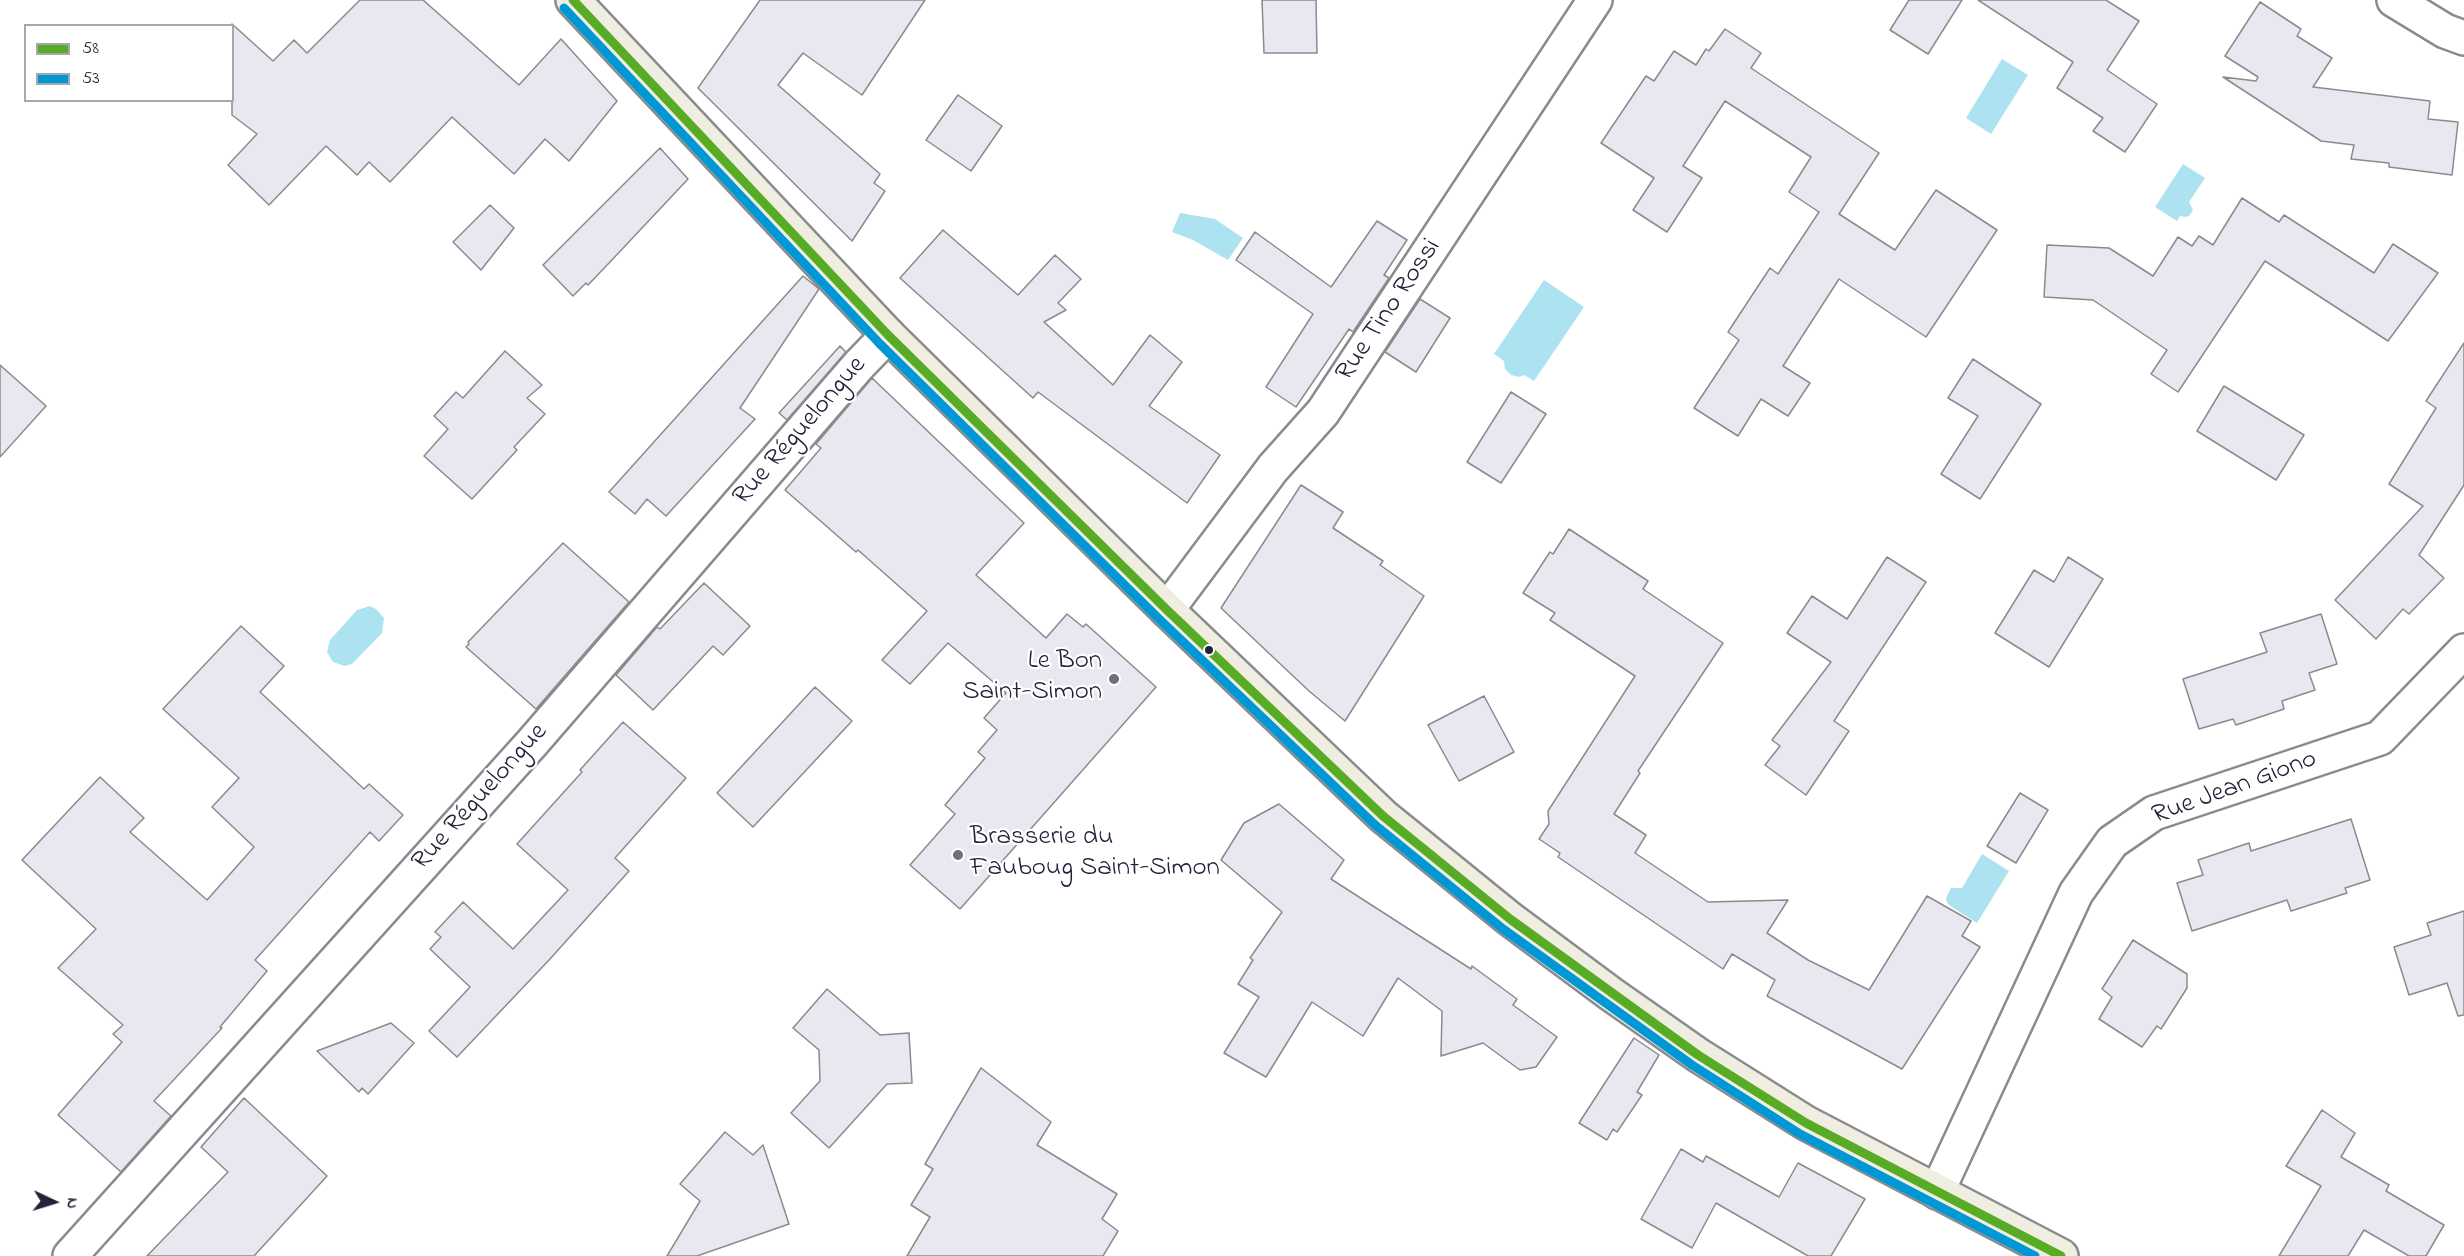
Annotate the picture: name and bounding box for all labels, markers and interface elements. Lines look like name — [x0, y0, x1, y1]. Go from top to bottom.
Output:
legend — [24, 24, 234, 102]
text: 58 — [82, 36, 99, 62]
text: 53 — [82, 66, 100, 92]
street label: Rue Tino Rossi — [1330, 234, 1450, 388]
street label: Rue Réguelongue — [727, 351, 875, 513]
unlabelled marker — [1203, 644, 1215, 656]
place label: Le Bon Saint-Simon — [962, 647, 1102, 710]
marker: Le Bon Saint-Simon — [1107, 672, 1121, 686]
street label: Rue Réguelongue — [406, 718, 556, 878]
street label: Rue Jean Giono — [2149, 744, 2321, 834]
place label: Brasserie du Fauboug Saint-Simon — [970, 823, 1220, 886]
marker: Brasserie du Fauboug Saint-Simon — [951, 848, 965, 862]
north arrow — [24, 1172, 84, 1232]
text: N — [60, 1197, 84, 1209]

